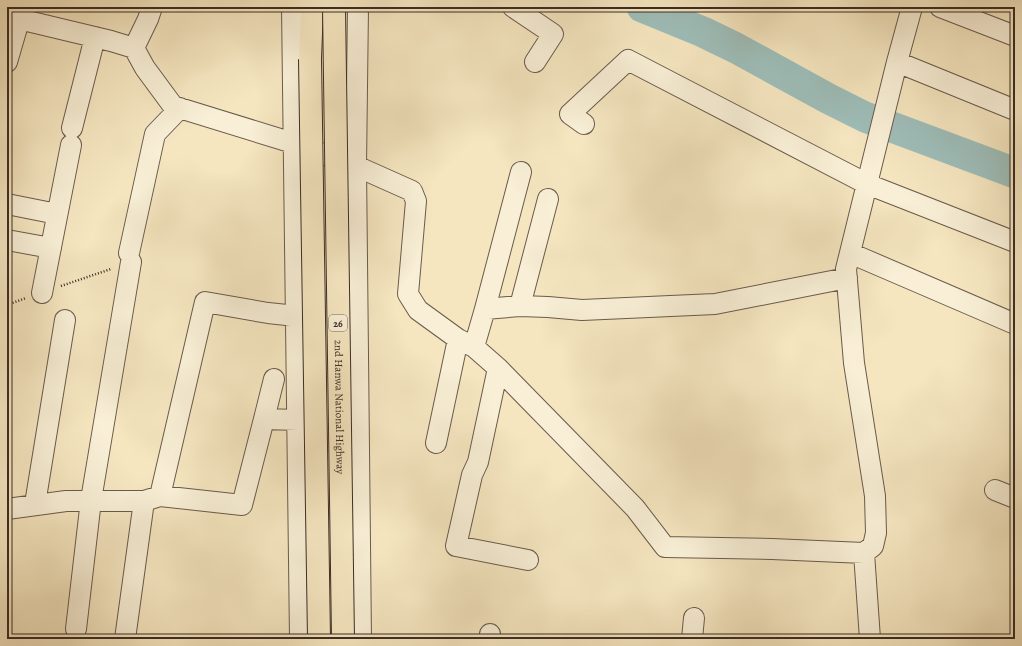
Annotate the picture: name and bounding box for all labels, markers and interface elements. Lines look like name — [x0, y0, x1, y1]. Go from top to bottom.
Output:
road number: 26 — [329, 315, 347, 331]
street label: 2nd Hanwa National Highway — [331, 340, 348, 474]

